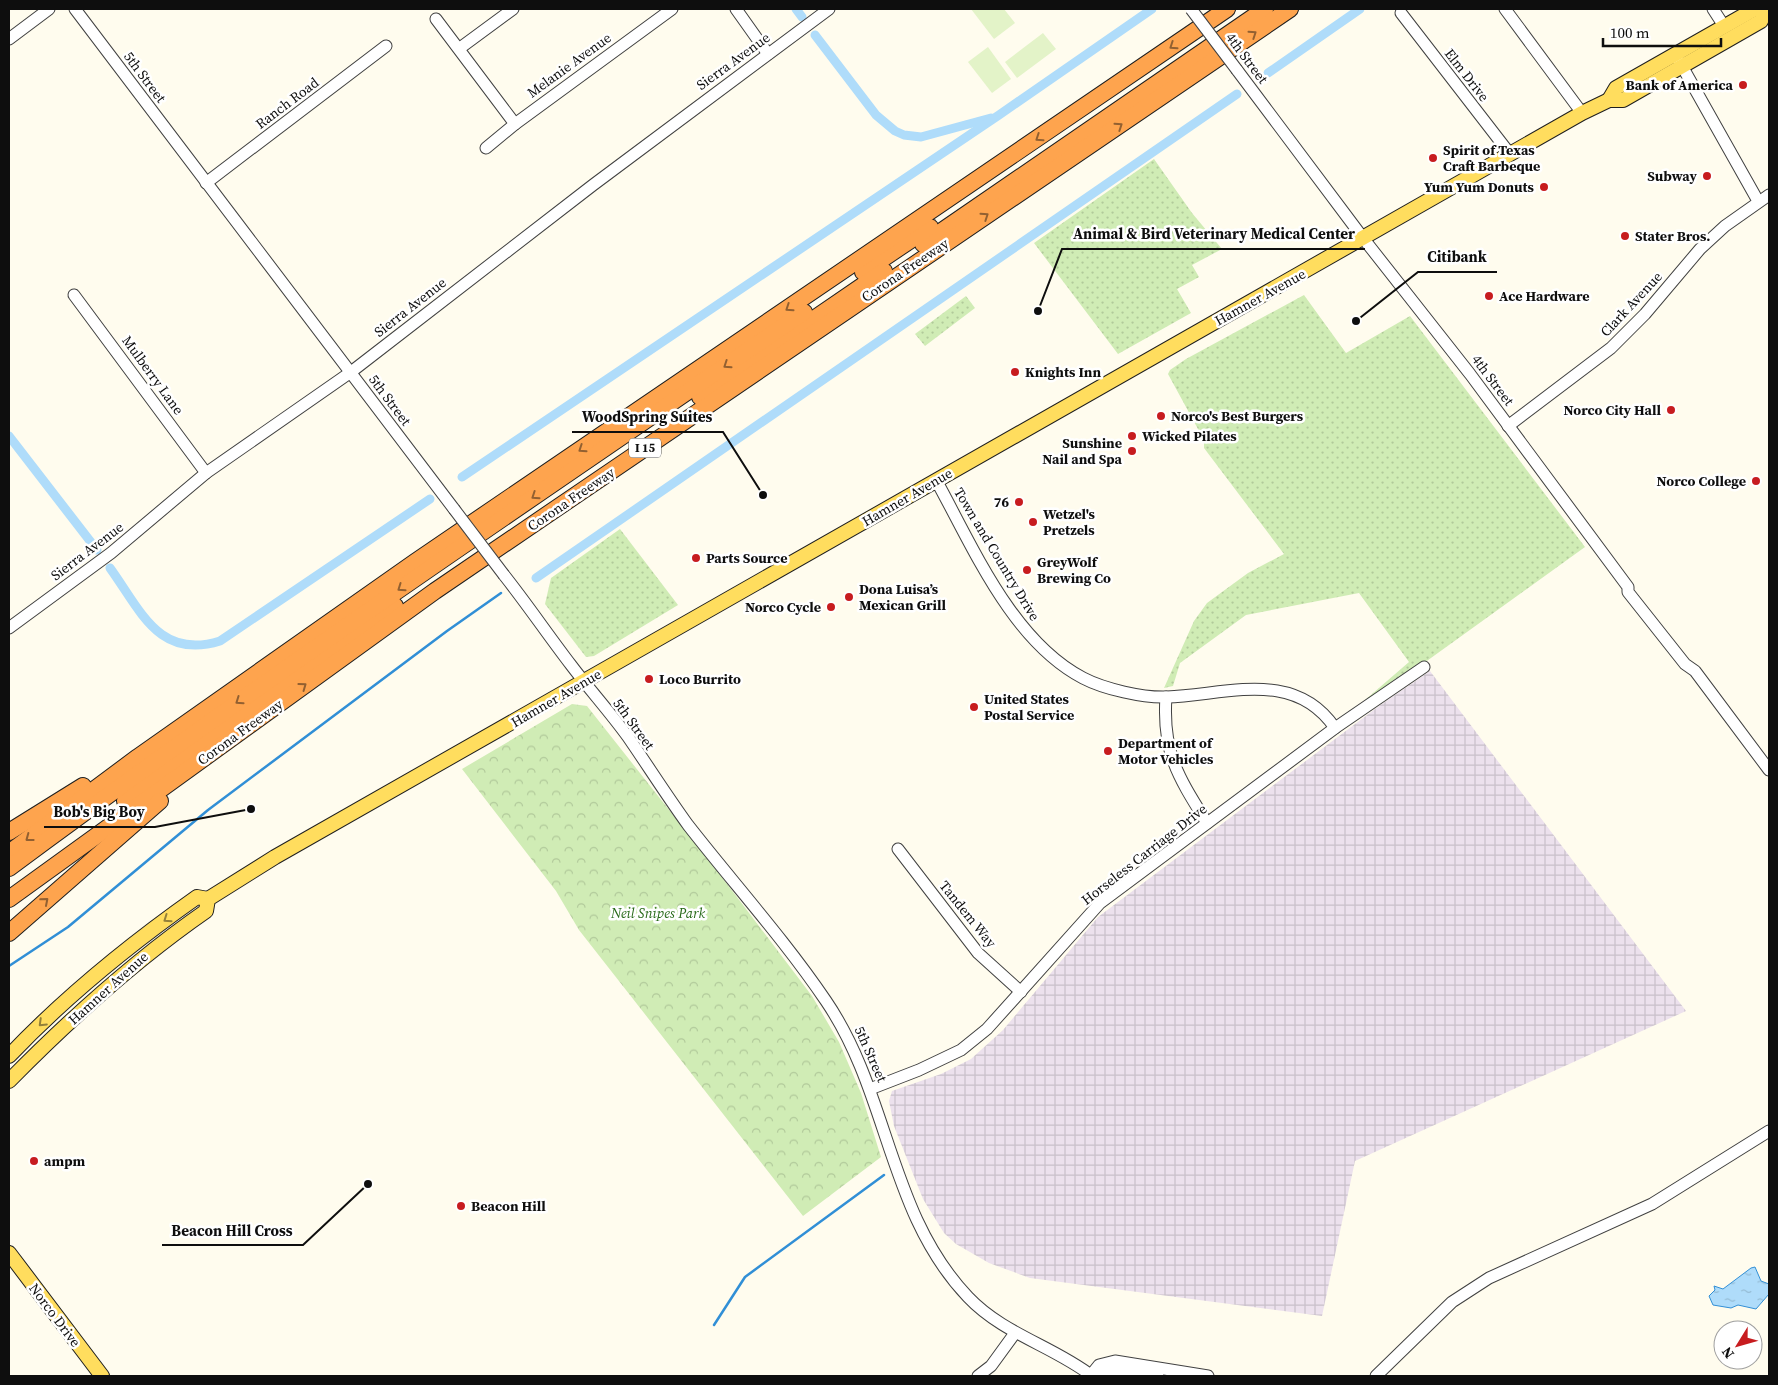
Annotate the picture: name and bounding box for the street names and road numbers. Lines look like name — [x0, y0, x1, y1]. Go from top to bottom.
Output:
street label: Sierra Avenue — [692, 27, 774, 95]
street label: Melanie Avenue — [523, 28, 615, 102]
street label: 4th Street — [1221, 28, 1273, 88]
street label: Elm Drive — [1440, 44, 1494, 106]
street label: 5th Street — [119, 47, 171, 107]
street label: Ranch Road — [251, 72, 323, 133]
street label: Corona Freeway — [857, 233, 953, 307]
street label: Hamner Avenue — [1211, 264, 1309, 330]
street label: Clark Avenue — [1596, 267, 1666, 341]
street label: Sierra Avenue — [370, 272, 450, 342]
street label: Mulberry Lane — [117, 331, 189, 419]
street label: 4th Street — [1467, 350, 1519, 410]
street label: 5th Street — [364, 370, 416, 430]
road number: I 15 — [629, 438, 661, 458]
street label: Corona Freeway — [523, 462, 619, 536]
street label: Hamner Avenue — [858, 463, 956, 531]
street label: Town and Country Drive — [949, 484, 1045, 624]
street label: Sierra Avenue — [46, 517, 128, 585]
street label: Hamner Avenue — [507, 664, 605, 732]
street label: Corona Freeway — [193, 694, 287, 770]
street label: 5th Street — [608, 694, 660, 754]
street label: Horseless Carriage Drive — [1077, 799, 1211, 909]
street label: Tandem Way — [935, 876, 1002, 952]
street label: Hamner Avenue — [64, 947, 152, 1029]
street label: 5th Street — [850, 1023, 892, 1086]
street label: Norco Drive — [24, 1279, 86, 1351]

